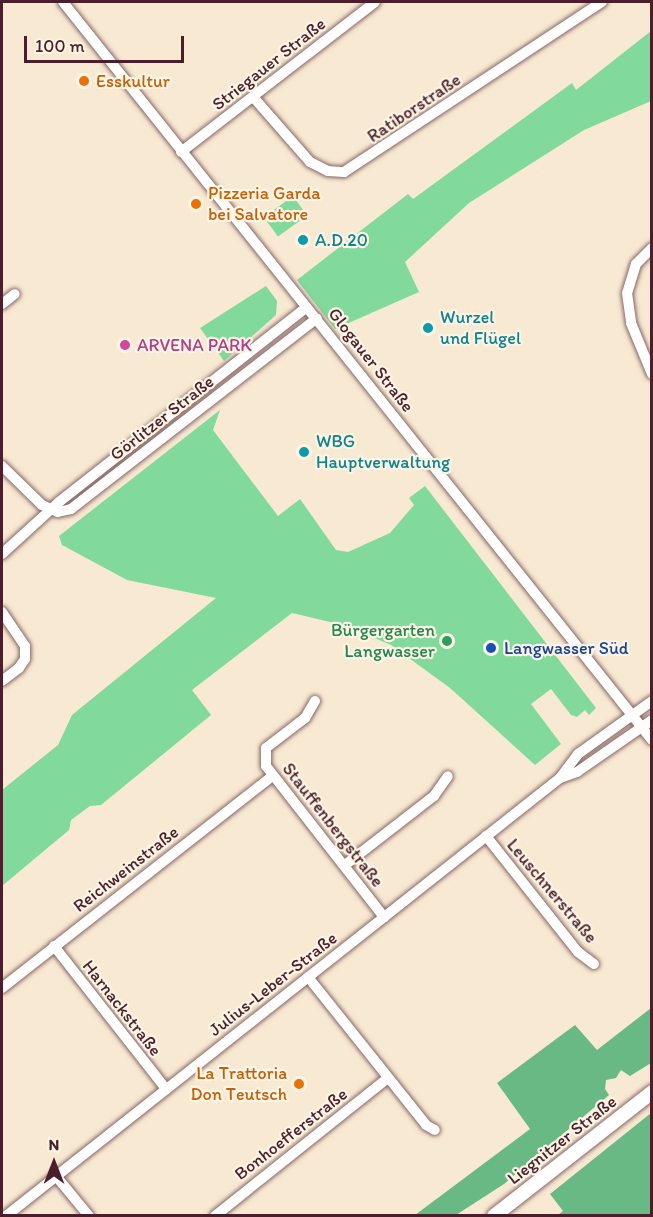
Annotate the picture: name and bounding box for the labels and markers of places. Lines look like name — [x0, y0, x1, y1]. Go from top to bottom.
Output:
place label: Esskultur — [96, 70, 170, 92]
marker: Esskultur — [77, 74, 91, 88]
place label: Pizzeria Garda bei Salvatore — [208, 183, 321, 226]
marker: Pizzeria Garda bei Salvatore — [189, 197, 203, 211]
place label: A.D.20 — [315, 229, 368, 251]
marker: A.D.20 — [296, 233, 310, 247]
place label: Wurzel und Flügel — [440, 307, 521, 350]
marker: Wurzel und Flügel — [421, 321, 435, 335]
place label: ARVENA PARK — [137, 334, 252, 356]
marker: ARVENA PARK — [118, 338, 132, 352]
place label: WBG Hauptverwaltung — [316, 431, 450, 474]
marker: WBG Hauptverwaltung — [297, 445, 311, 459]
place label: Bürgergarten Langwasser — [331, 620, 435, 662]
marker: Bürgergarten Langwasser — [440, 634, 454, 648]
place label: Langwasser Süd — [504, 637, 629, 659]
marker: Langwasser Süd — [482, 639, 500, 657]
place label: La Trattoria Don Teutsch — [192, 1063, 287, 1106]
marker: La Trattoria Don Teutsch — [292, 1077, 306, 1091]

